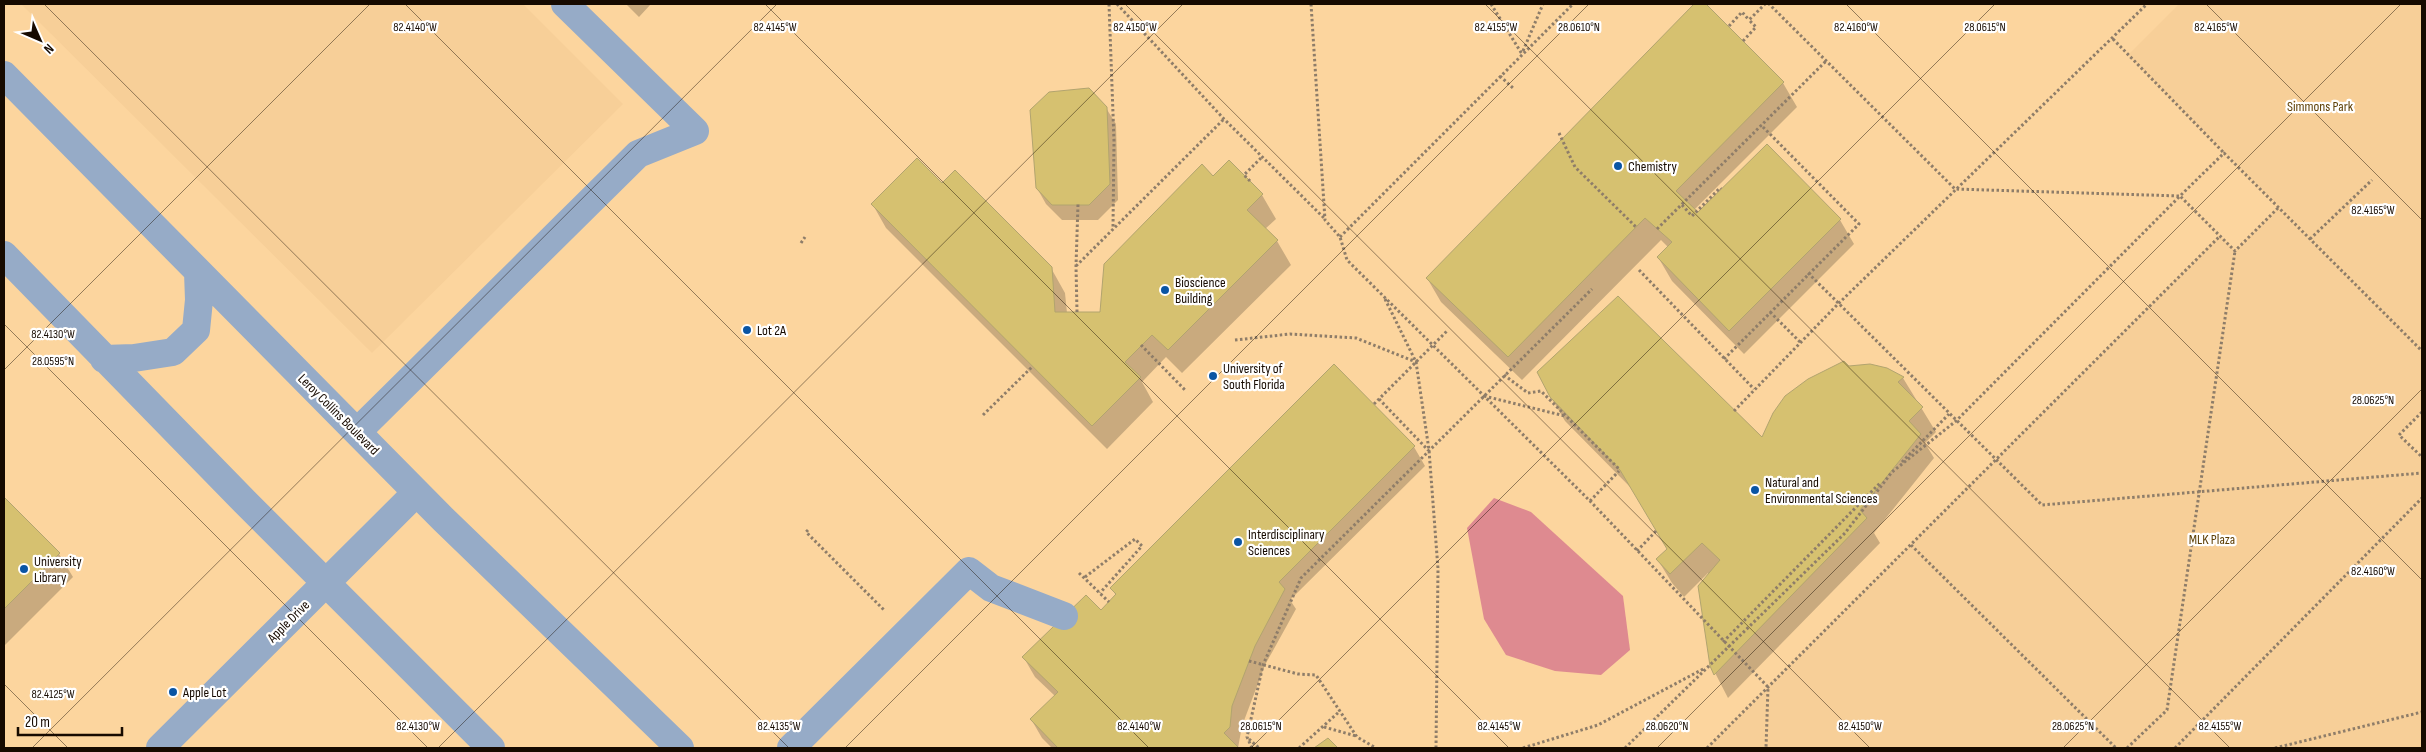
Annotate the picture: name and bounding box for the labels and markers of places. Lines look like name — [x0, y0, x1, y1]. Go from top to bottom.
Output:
place label: Chemistry — [1628, 158, 1677, 175]
marker: Chemistry — [1612, 160, 1624, 172]
place label: Bioscience Building — [1175, 274, 1226, 307]
marker: Bioscience Building — [1159, 284, 1171, 296]
place label: Lot 2A — [757, 322, 787, 339]
marker: Lot 2A — [741, 324, 753, 336]
place label: University of South Florida — [1223, 360, 1285, 393]
marker: University of South Florida — [1207, 370, 1219, 382]
place label: Natural and Environmental Sciences — [1765, 474, 1877, 507]
marker: Natural and Environmental Sciences — [1749, 484, 1761, 496]
place label: Interdisciplinary Sciences — [1248, 526, 1325, 559]
marker: Interdisciplinary Sciences — [1232, 536, 1244, 548]
place label: University Library — [34, 553, 82, 586]
marker: University Library — [18, 563, 30, 575]
place label: Apple Lot — [182, 684, 226, 701]
marker: Apple Lot — [167, 686, 179, 698]

